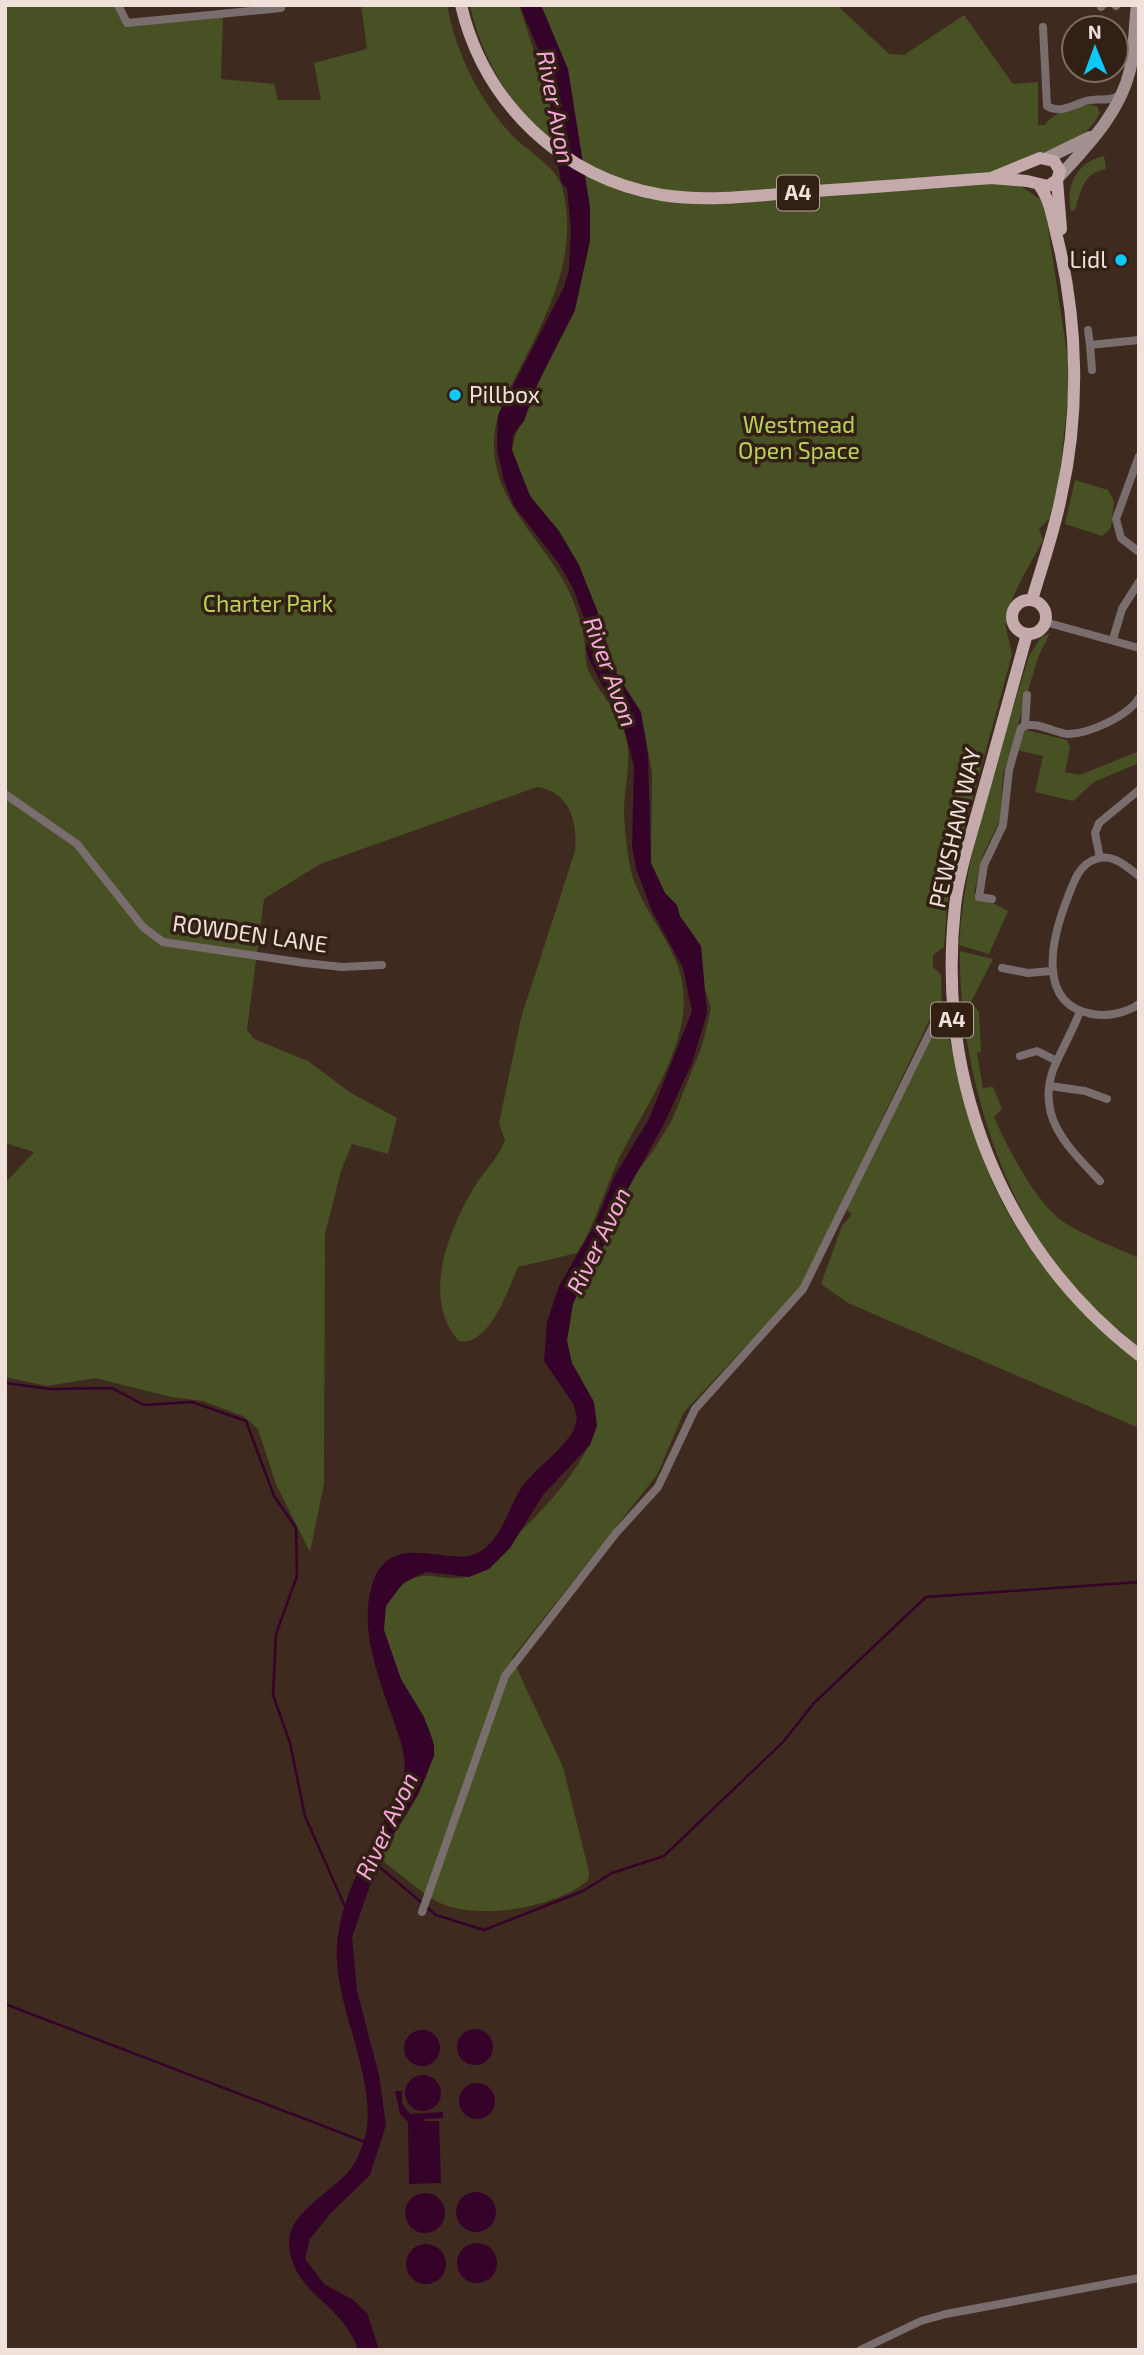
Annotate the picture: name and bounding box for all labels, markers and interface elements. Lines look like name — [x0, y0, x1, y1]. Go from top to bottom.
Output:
north arrow — [1060, 14, 1130, 84]
text: N — [1088, 20, 1102, 43]
water label: River Avon — [531, 48, 582, 166]
road number: A4 — [777, 176, 819, 210]
place label: Lidl — [1069, 245, 1107, 273]
marker: Lidl — [1113, 252, 1129, 268]
place label: Pillbox — [469, 380, 540, 408]
marker: Pillbox — [447, 387, 463, 403]
park label: Westmead Open Space — [738, 410, 860, 464]
park label: Charter Park — [203, 589, 333, 617]
water label: River Avon — [578, 613, 645, 730]
street label: PEWSHAM WAY — [922, 745, 986, 910]
street label: ROWDEN LANE — [171, 908, 329, 958]
road number: A4 — [931, 1002, 973, 1038]
water label: River Avon — [559, 1182, 636, 1298]
water label: River Avon — [348, 1767, 423, 1884]

